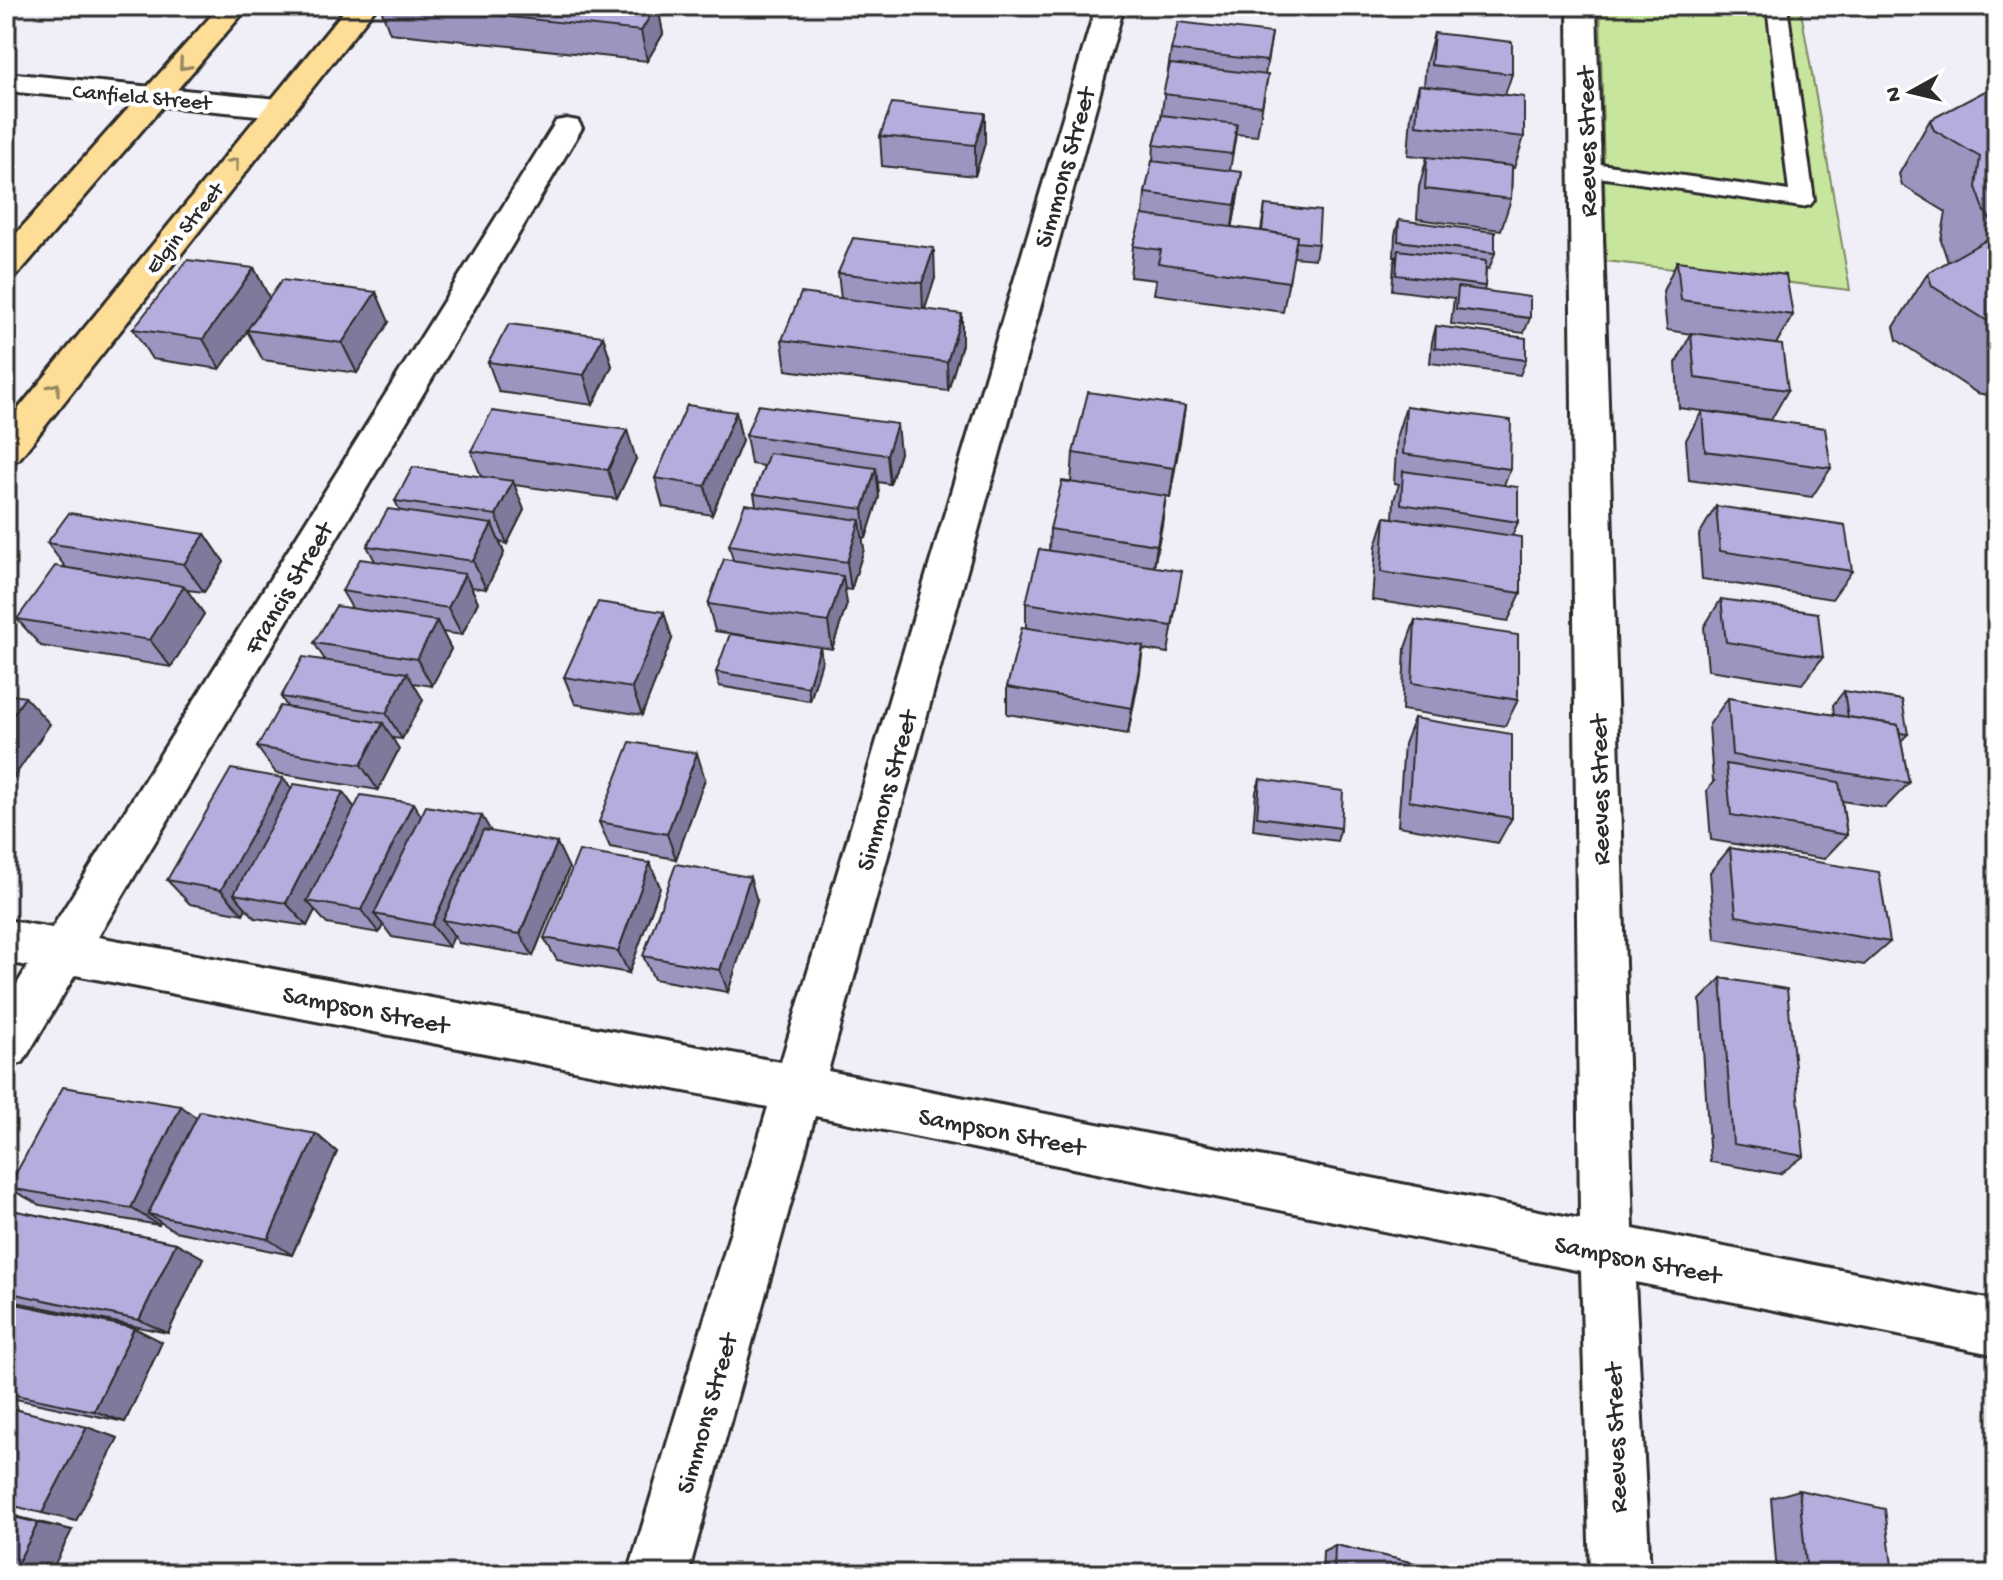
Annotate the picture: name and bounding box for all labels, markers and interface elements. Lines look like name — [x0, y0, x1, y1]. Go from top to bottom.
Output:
north arrow — [1871, 52, 1951, 132]
one-way arrow — [180, 56, 194, 70]
street label: Reeves Street — [1573, 64, 1606, 217]
street label: Canfield Street — [71, 80, 214, 118]
street label: Simmons Street — [1030, 82, 1106, 252]
text: N — [1881, 85, 1909, 103]
one-way arrow — [224, 158, 239, 172]
street label: Elgin Street — [141, 177, 232, 281]
one-way arrow — [45, 383, 59, 398]
street label: Francis Street — [239, 516, 344, 662]
street label: Simmons Street — [852, 705, 928, 875]
street label: Reeves Street — [1586, 712, 1619, 865]
street label: Sampson Street — [279, 981, 453, 1044]
street label: Sampson Street — [915, 1103, 1089, 1166]
street label: Sampson Street — [1551, 1231, 1725, 1294]
street label: Simmons Street — [672, 1328, 748, 1498]
street label: Reeves Street — [1600, 1360, 1637, 1514]

